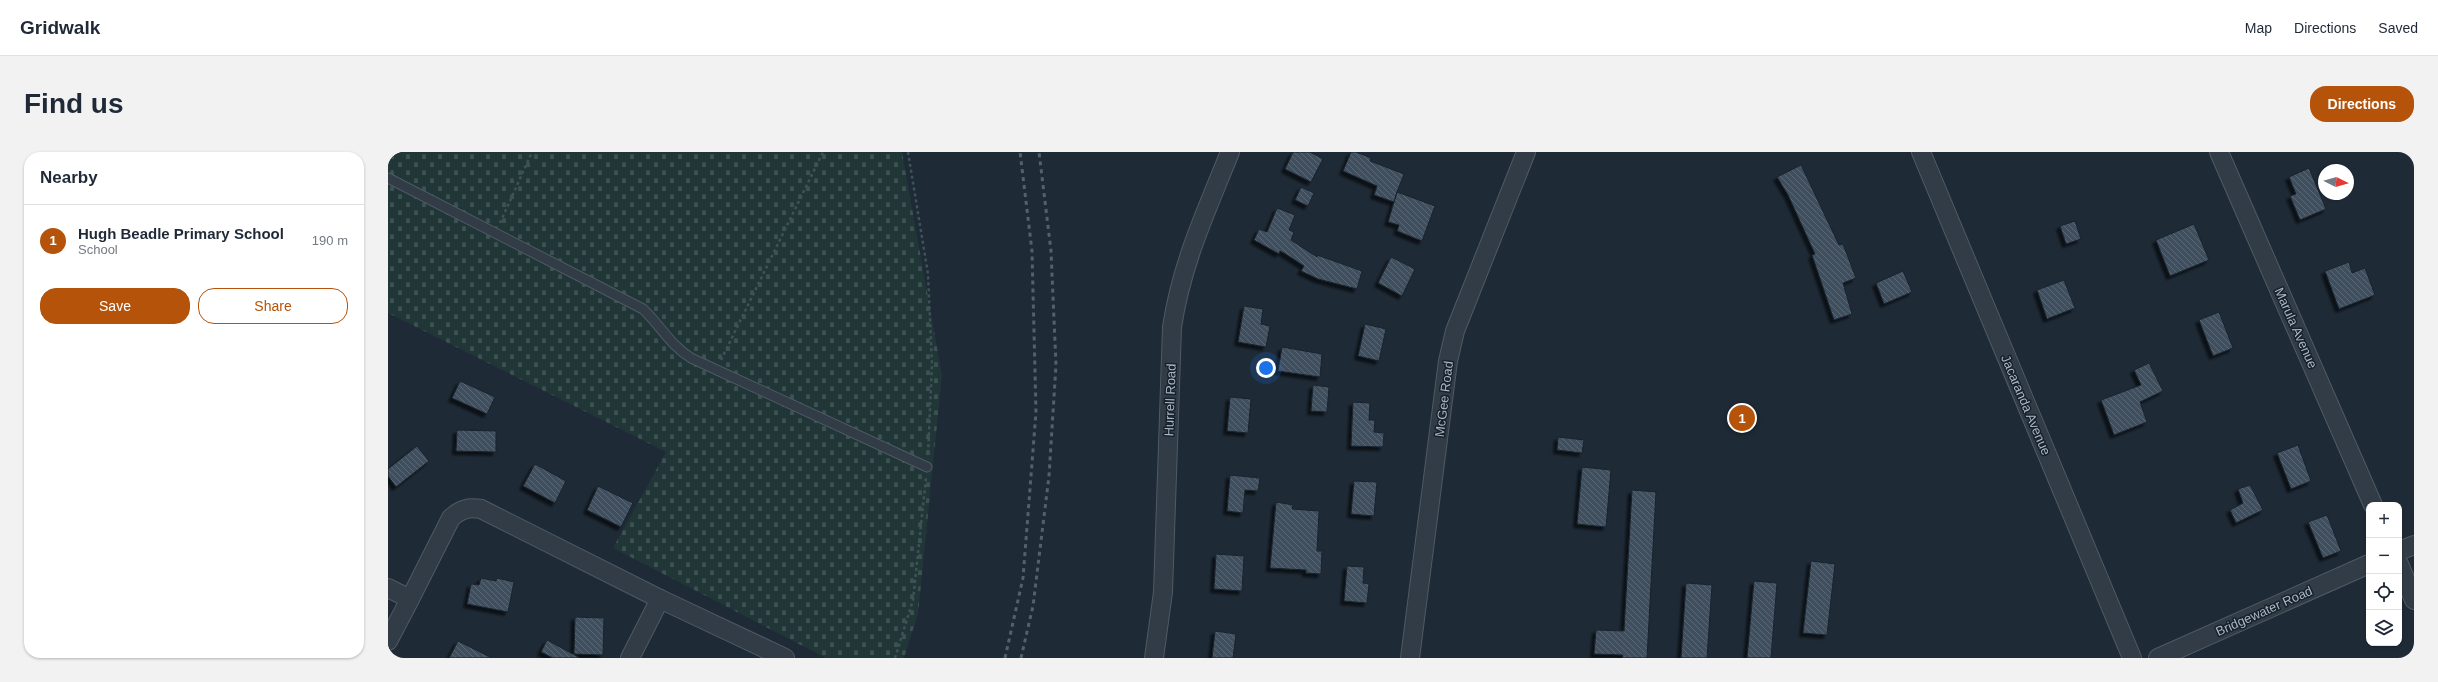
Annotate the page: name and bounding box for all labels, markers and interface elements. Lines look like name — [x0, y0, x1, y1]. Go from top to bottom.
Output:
text: Gridwalk — [20, 17, 100, 38]
text: Map — [2245, 20, 2272, 36]
text: Directions — [2294, 20, 2356, 36]
text: Saved — [2378, 20, 2418, 36]
button: Directions — [2310, 86, 2414, 122]
text: Find us — [24, 88, 124, 119]
north arrow — [2318, 164, 2354, 200]
text: Nearby — [40, 168, 98, 187]
text: Hugh Beadle Primary School — [78, 225, 284, 242]
text: 1 — [49, 233, 57, 248]
text: 190 m — [312, 233, 348, 248]
text: School — [78, 242, 118, 257]
street label: Marula Avenue — [2272, 285, 2320, 371]
button: Save — [40, 288, 190, 324]
button: Share — [198, 288, 348, 324]
street label: Jacaranda Avenue — [1998, 353, 2054, 457]
your location — [1256, 358, 1276, 378]
street label: McGee Road — [1432, 360, 1456, 438]
street label: Hurrell Road — [1161, 363, 1179, 437]
pin: 1 — [1729, 403, 1755, 433]
map controls — [2366, 502, 2402, 646]
button: + — [2366, 502, 2402, 538]
button: − — [2366, 538, 2402, 574]
button: locate — [2366, 574, 2402, 610]
street label: Bridgewater Road — [2213, 583, 2315, 639]
button: layers — [2366, 610, 2402, 646]

